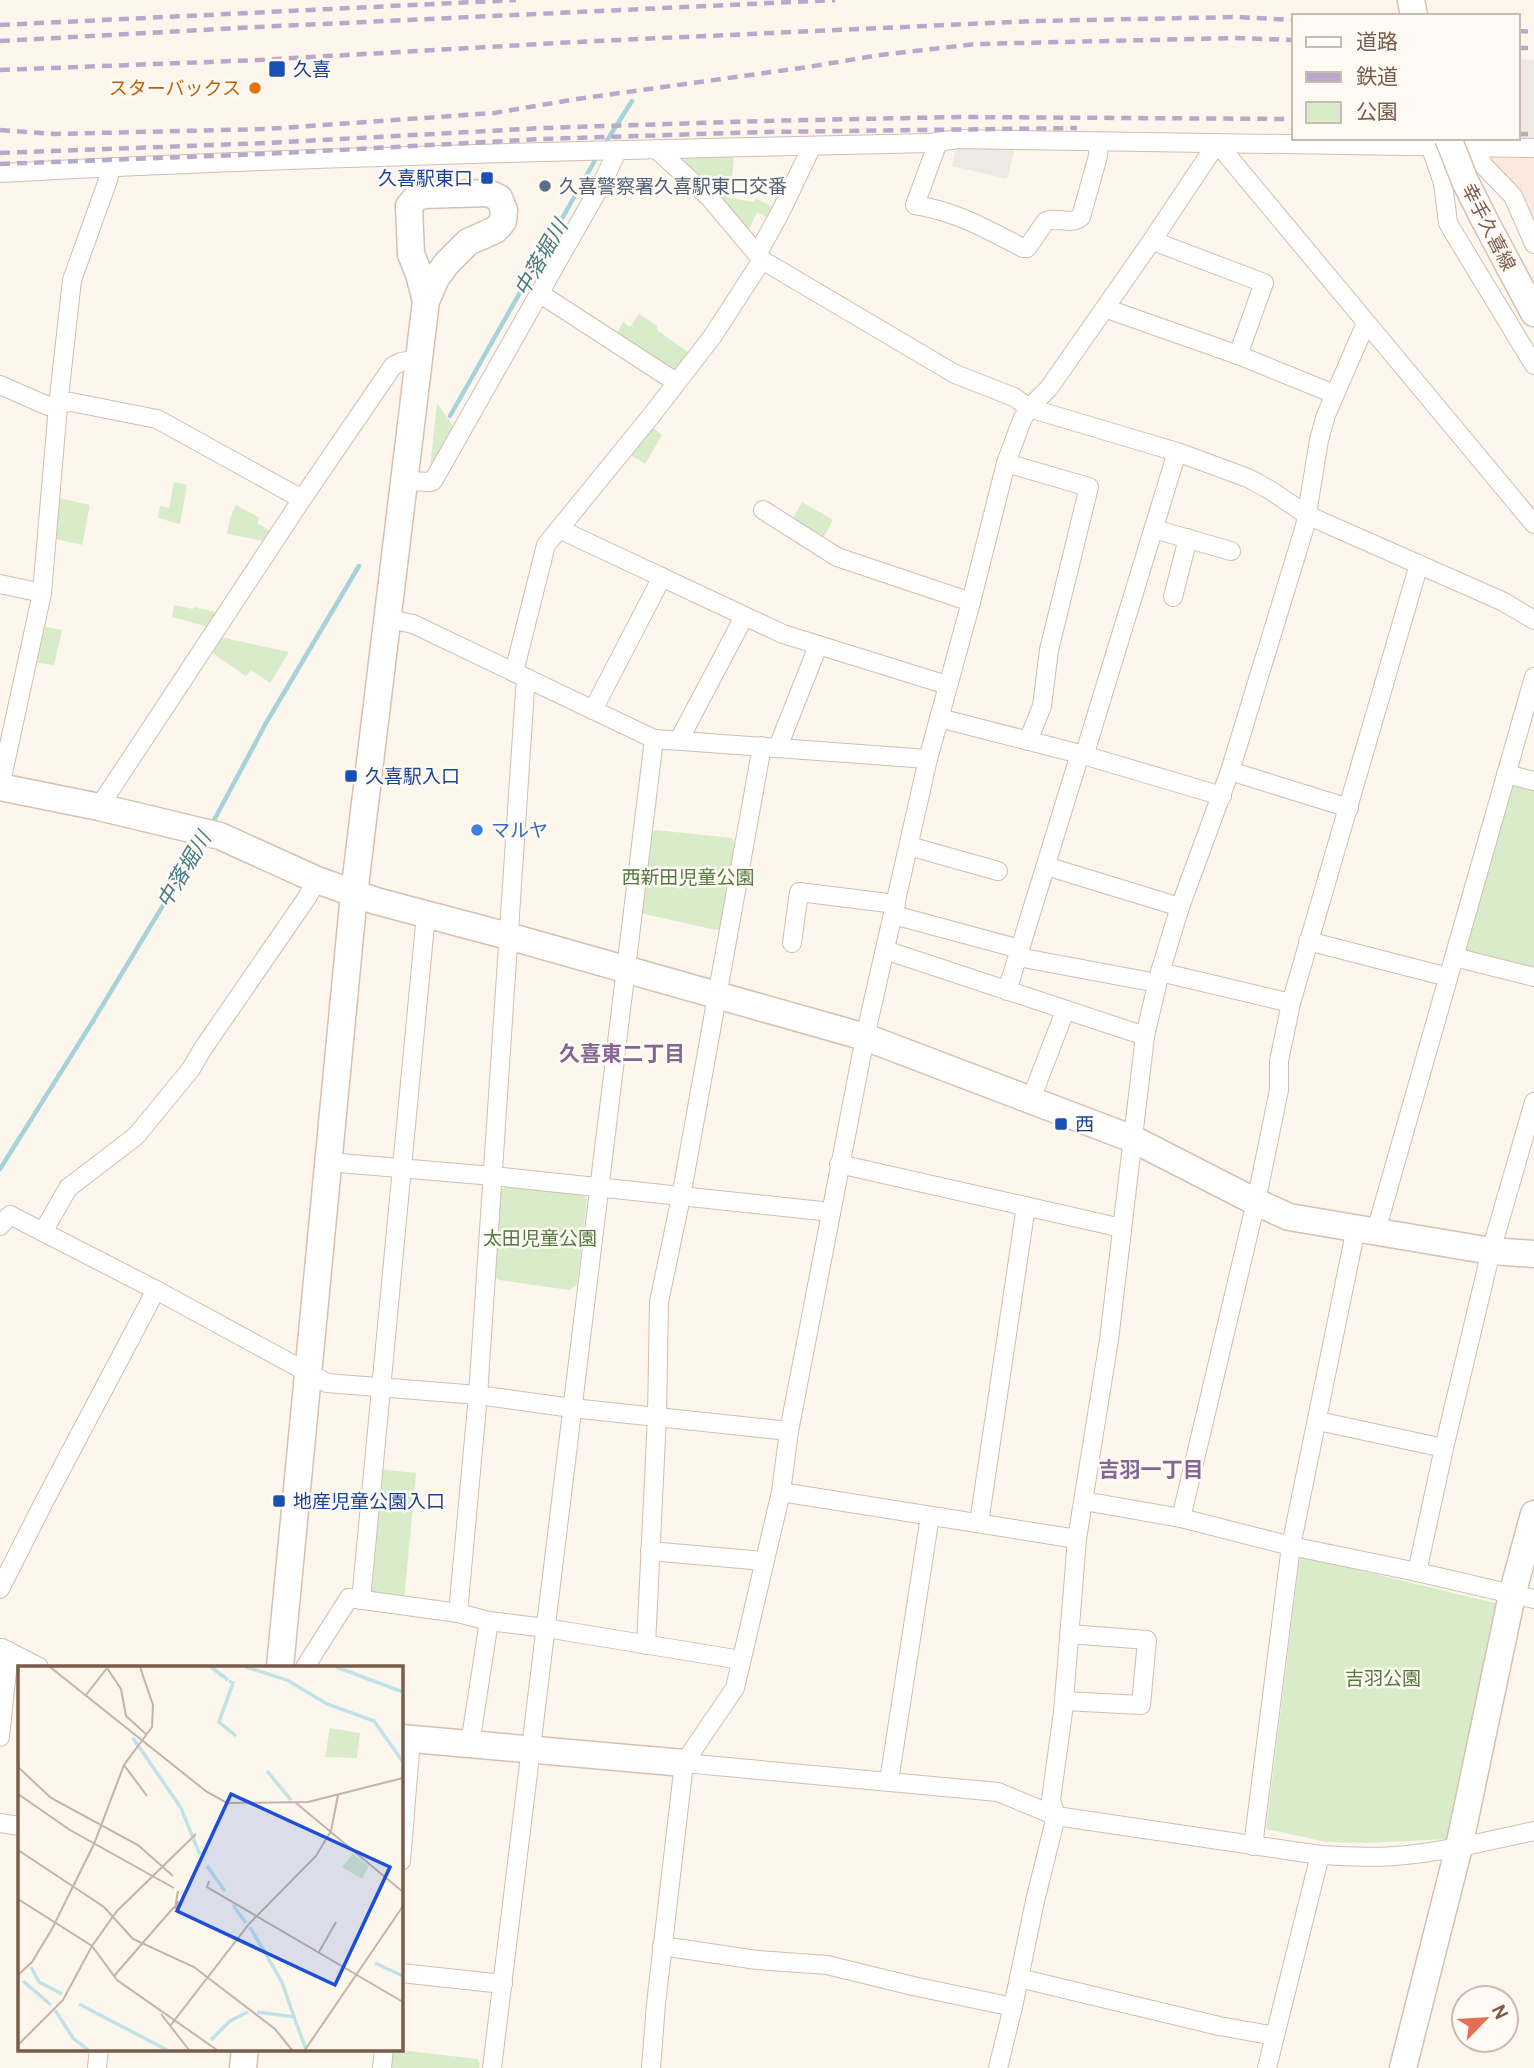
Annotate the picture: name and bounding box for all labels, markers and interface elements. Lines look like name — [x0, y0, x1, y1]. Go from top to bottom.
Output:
legend — [1292, 14, 1520, 140]
text: 道路 — [1356, 30, 1398, 57]
marker: 久喜 — [267, 59, 287, 79]
place label: 久喜 — [293, 59, 331, 83]
text: 鉄道 — [1356, 65, 1398, 92]
place label: スターバックス — [109, 78, 241, 102]
marker: スターバックス — [247, 80, 263, 96]
text: 公園 — [1356, 100, 1398, 127]
place label: 久喜駅東口 — [378, 168, 473, 192]
marker: 久喜駅東口 — [479, 170, 495, 186]
place label: 久喜警察署久喜駅東口交番 — [559, 176, 787, 200]
marker: 久喜警察署久喜駅東口交番 — [537, 178, 553, 194]
street label: 幸手久喜線 — [1455, 180, 1519, 276]
water label: 中落堀川 — [510, 214, 576, 302]
place label: 久喜駅入口 — [365, 766, 460, 790]
marker: 久喜駅入口 — [343, 768, 359, 784]
place label: マルヤ — [491, 820, 548, 844]
marker: マルヤ — [469, 822, 485, 838]
water label: 中落堀川 — [152, 826, 220, 914]
park label: 西新田児童公園 — [621, 867, 755, 891]
district label: 久喜東二丁目 — [559, 1042, 685, 1069]
place label: 西 — [1075, 1114, 1094, 1138]
marker: 西 — [1053, 1116, 1069, 1132]
park label: 太田児童公園 — [483, 1228, 597, 1252]
district label: 吉羽一丁目 — [1099, 1458, 1204, 1485]
place label: 地産児童公園入口 — [293, 1491, 445, 1515]
marker: 地産児童公園入口 — [271, 1493, 287, 1509]
inset map — [18, 1666, 402, 2050]
park label: 吉羽公園 — [1345, 1668, 1421, 1692]
north arrow — [1450, 1984, 1520, 2054]
text: N — [1485, 2001, 1512, 2024]

